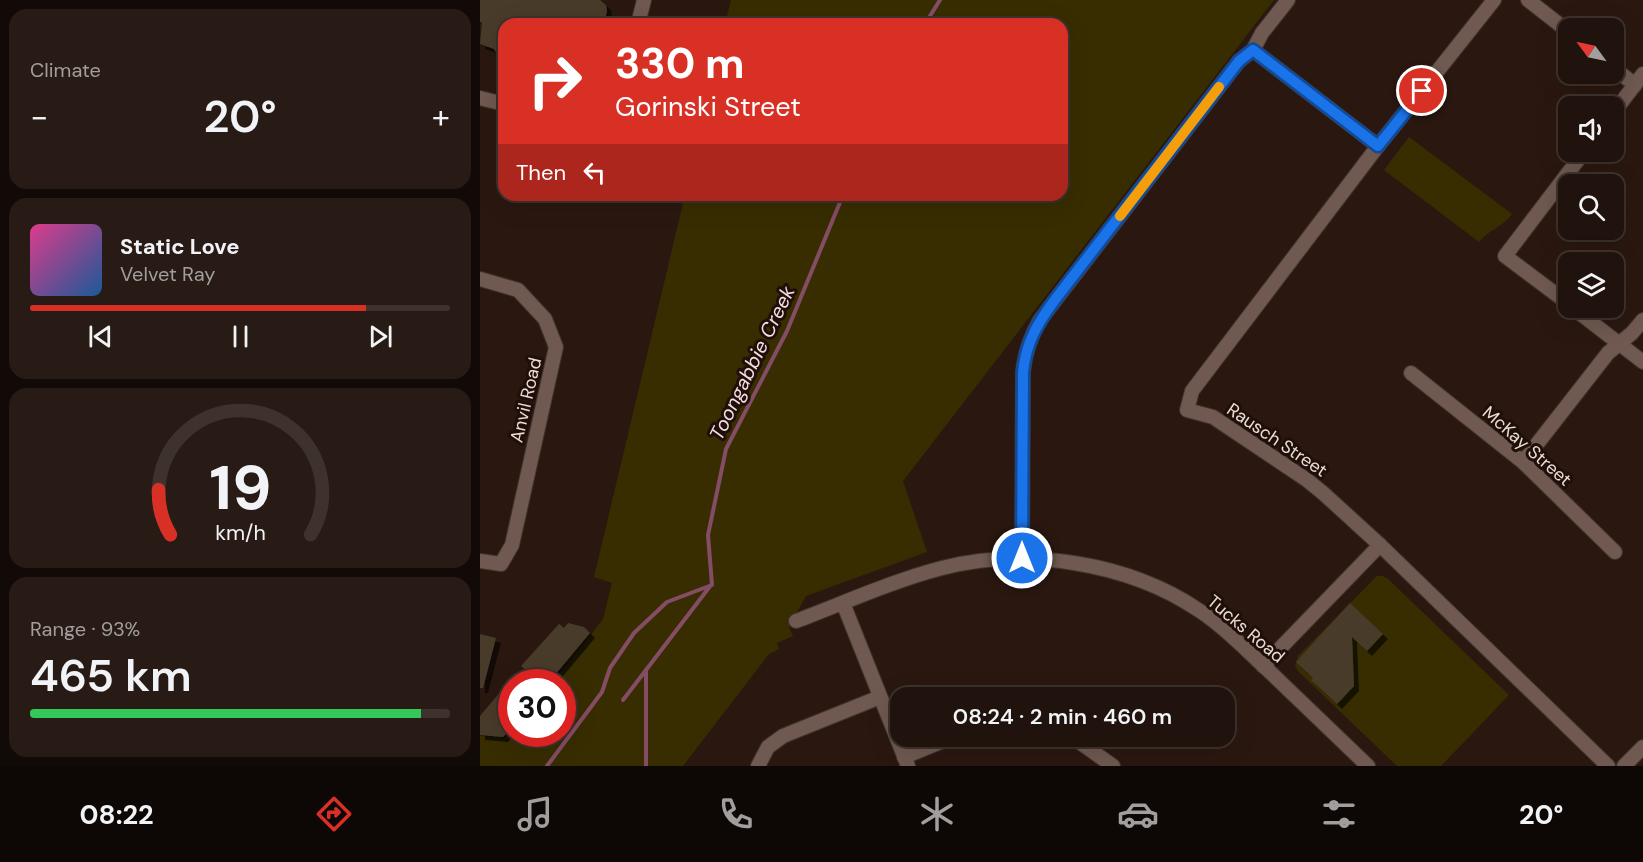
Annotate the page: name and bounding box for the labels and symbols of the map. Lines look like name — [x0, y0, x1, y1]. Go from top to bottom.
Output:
north arrow — [1558, 18, 1624, 84]
pin — [1396, 65, 1447, 116]
water label: Toongabbie Creek — [703, 281, 801, 444]
street label: Anvil Road — [505, 355, 547, 445]
street label: Rausch Street — [1222, 398, 1332, 482]
street label: McKay Street — [1477, 401, 1577, 491]
position arrow — [990, 526, 1054, 590]
street label: Tucks Road — [1202, 590, 1290, 668]
speed limit sign: 30 — [498, 669, 576, 747]

